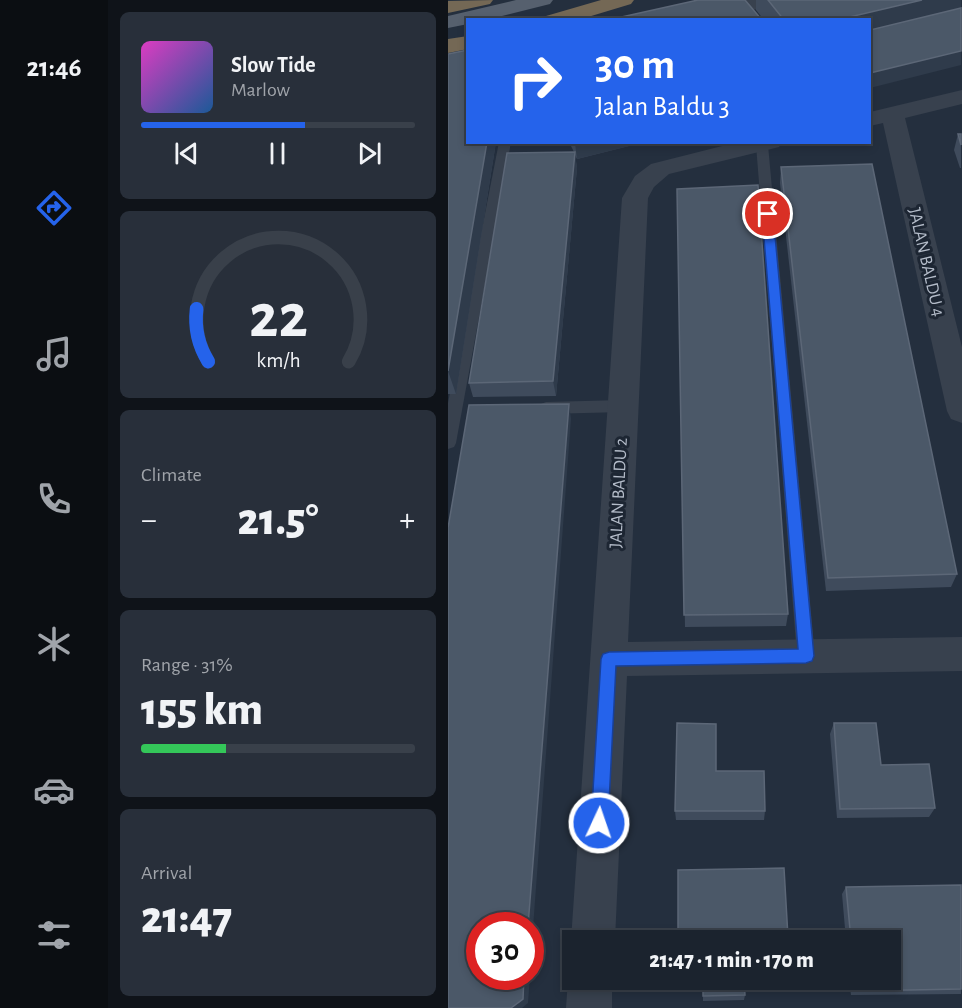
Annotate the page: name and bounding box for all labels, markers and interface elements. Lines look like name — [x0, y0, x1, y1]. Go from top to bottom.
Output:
icon: right — [496, 42, 574, 120]
text: 30 m — [595, 44, 675, 86]
text: 21:46 — [26, 54, 82, 81]
text: Slow Tide — [231, 54, 316, 76]
text: Marlow — [231, 80, 290, 100]
text: Jalan Baldu 3 — [595, 93, 730, 120]
icon: previous — [170, 137, 203, 170]
icon: pause — [261, 137, 294, 170]
icon: next — [353, 137, 386, 170]
icon: directions — [33, 187, 75, 229]
pin — [742, 188, 793, 239]
icon: arrive — [751, 197, 784, 230]
street label: JALAN BALDU 4 — [905, 206, 947, 319]
text: 22 — [249, 286, 307, 348]
icon: music — [33, 333, 75, 375]
text: km/h — [256, 350, 300, 371]
street label: JALAN BALDU 2 — [607, 437, 631, 549]
text: Climate — [141, 465, 202, 485]
icon: phone — [33, 478, 75, 520]
text: 21.5° — [237, 498, 319, 543]
text: − — [141, 504, 157, 537]
text: + — [399, 504, 415, 537]
icon: climate — [33, 623, 75, 665]
text: Range · 31% — [141, 655, 233, 675]
text: 155 km — [141, 688, 263, 733]
icon: car — [33, 769, 75, 811]
position arrow — [567, 791, 631, 855]
text: Arrival — [141, 863, 192, 883]
text: 21:47 — [141, 896, 232, 941]
speed limit sign: 30 — [466, 912, 544, 990]
icon: filters — [33, 914, 75, 956]
text: 21:47 · 1 min · 170 m — [649, 949, 814, 971]

